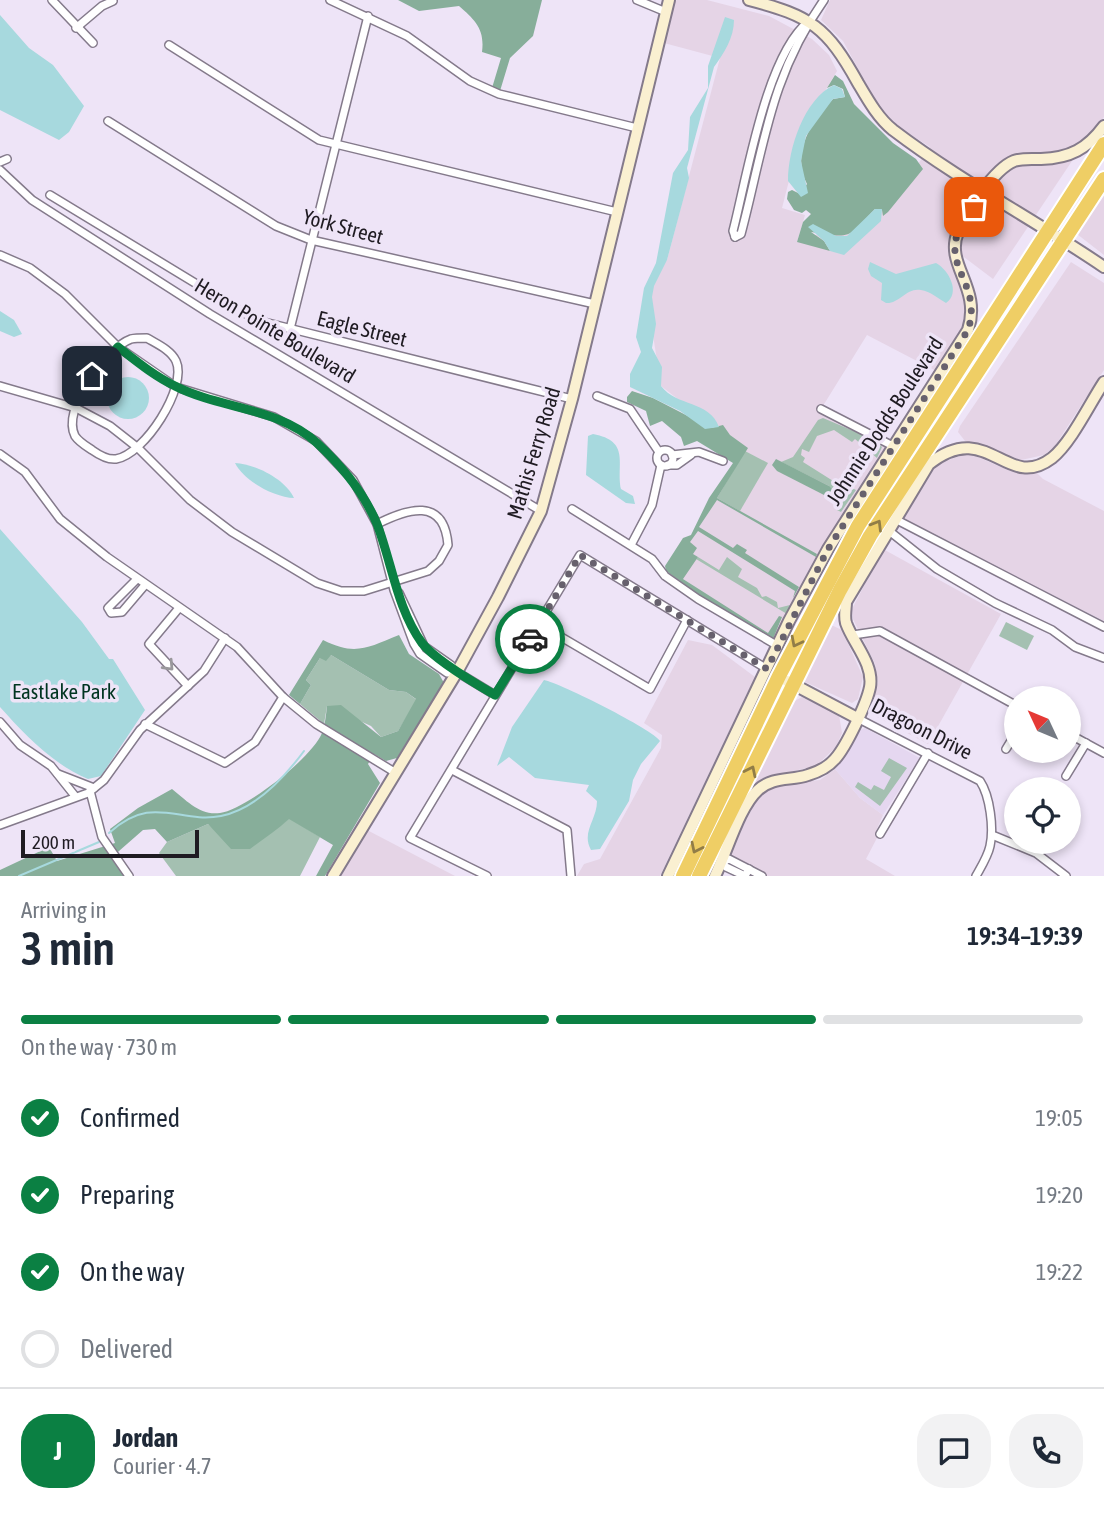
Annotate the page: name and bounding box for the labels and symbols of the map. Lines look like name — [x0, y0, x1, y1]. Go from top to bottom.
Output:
pin — [944, 177, 1004, 237]
street label: York Street — [300, 204, 386, 248]
street label: Heron Pointe Boulevard — [191, 273, 360, 388]
street label: Eagle Street — [315, 305, 410, 351]
street label: Johnnie Dodds Boulevard — [821, 332, 947, 509]
pin — [62, 346, 122, 406]
street label: Mathis Ferry Road — [502, 384, 565, 522]
one-way arrow — [868, 519, 881, 532]
courier — [495, 604, 565, 674]
one-way arrow — [791, 635, 805, 647]
one-way arrow — [161, 658, 173, 671]
park label: Eastlake Park — [12, 679, 116, 703]
north arrow — [1004, 686, 1082, 763]
street label: Dragoon Drive — [868, 693, 977, 764]
one-way arrow — [743, 766, 757, 778]
scale bar — [21, 827, 200, 859]
one-way arrow — [690, 841, 704, 853]

